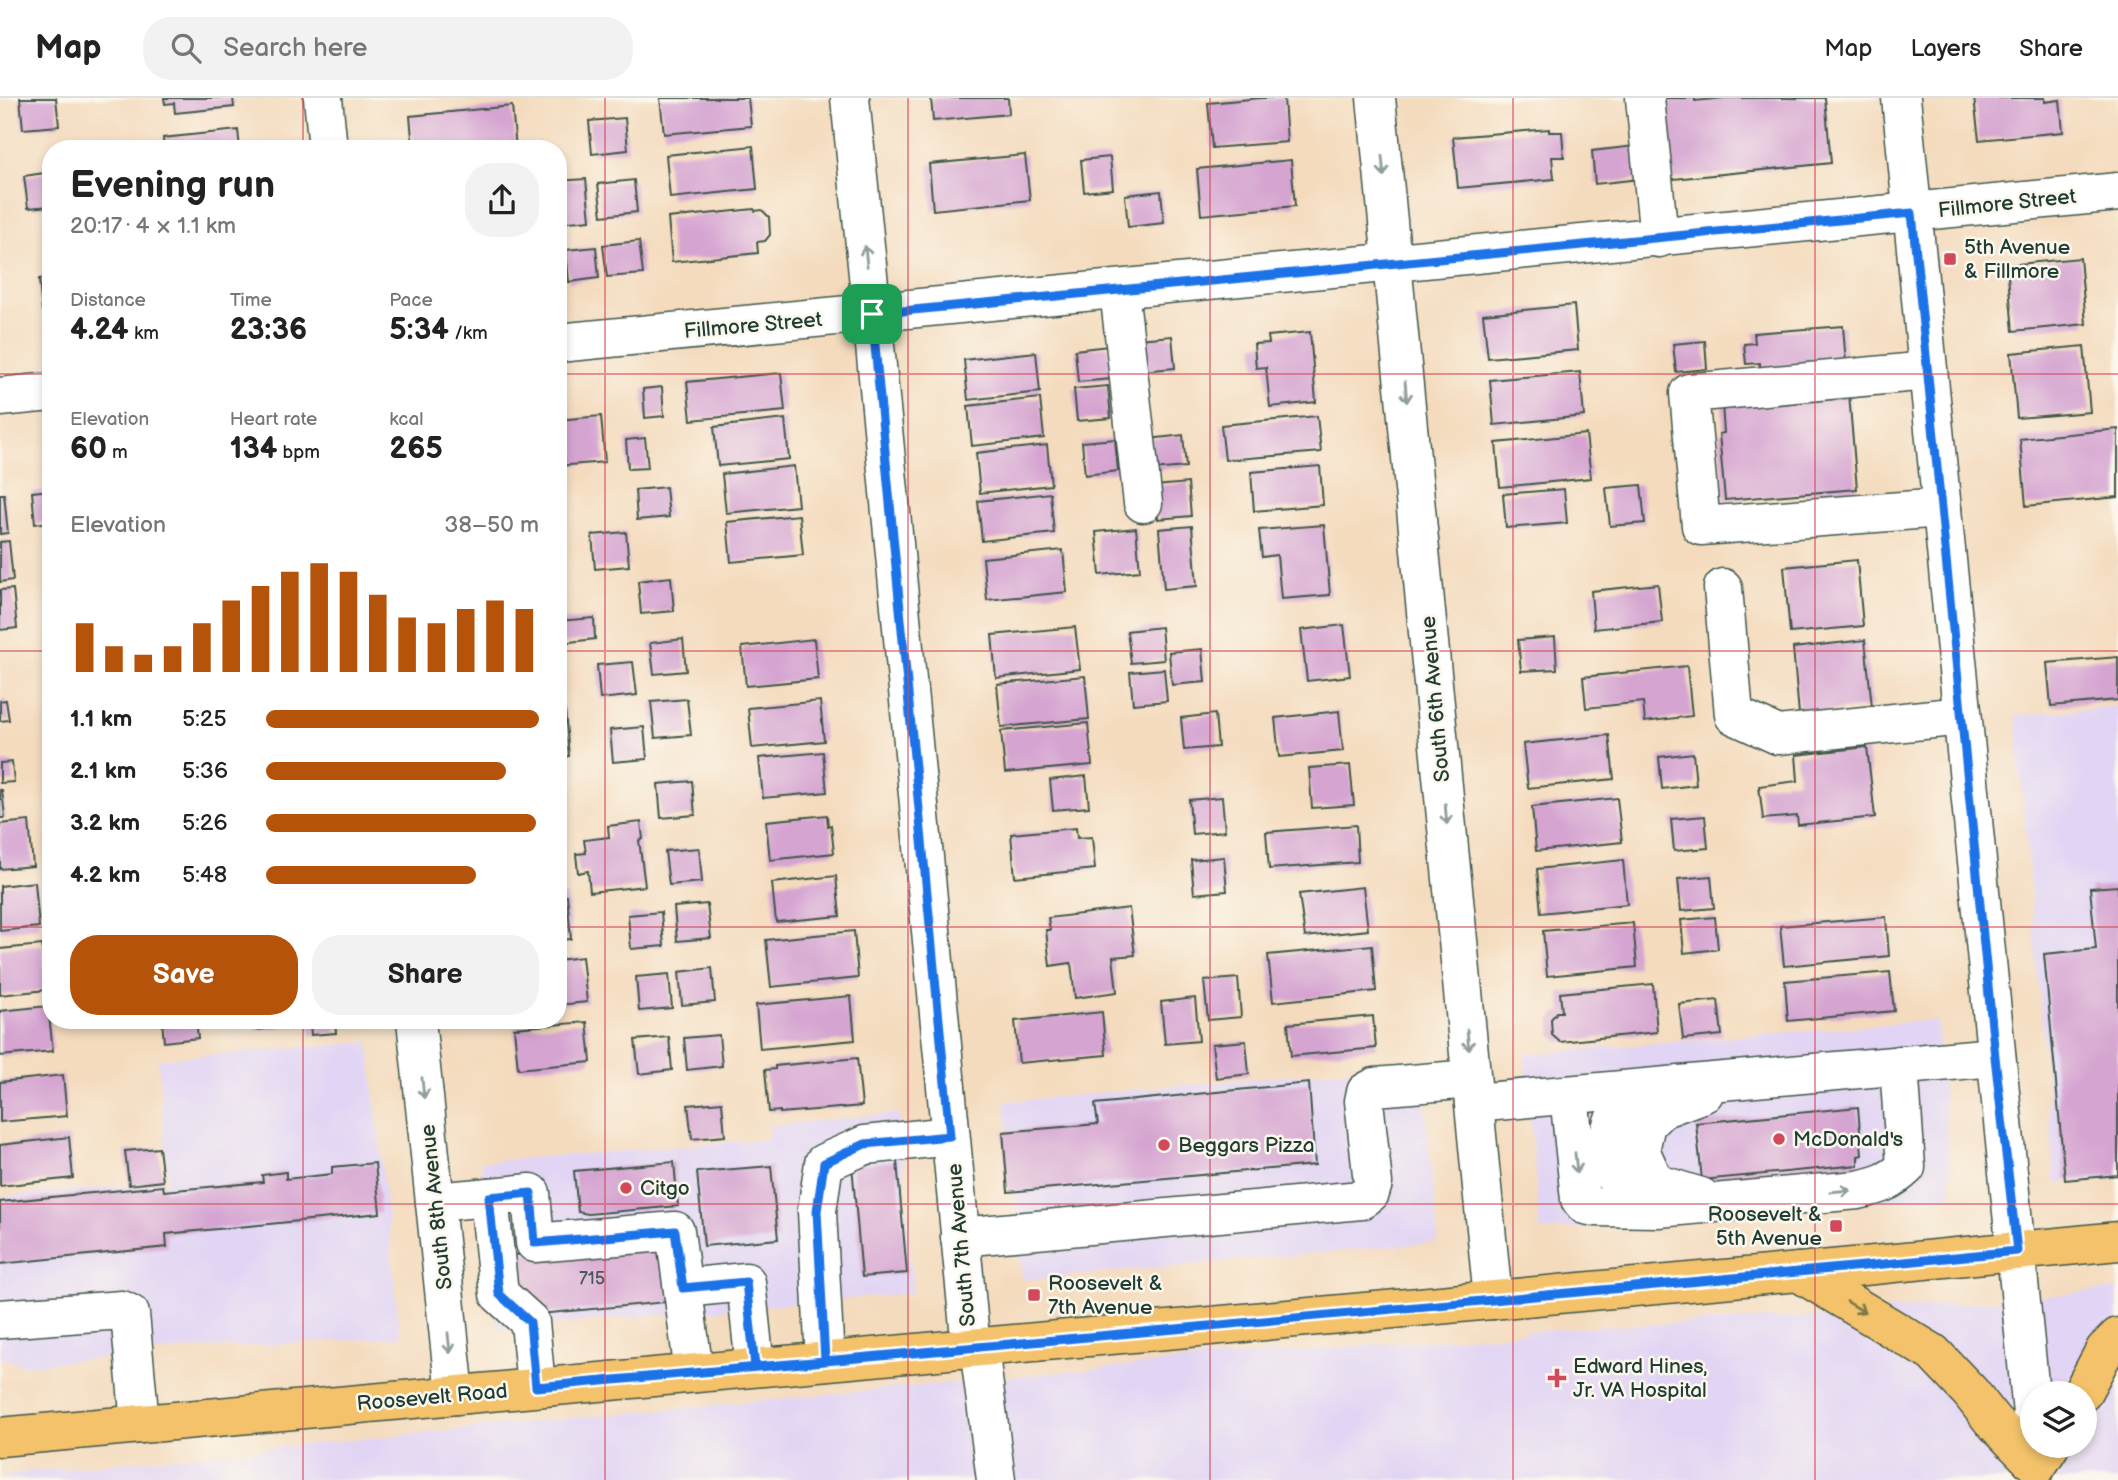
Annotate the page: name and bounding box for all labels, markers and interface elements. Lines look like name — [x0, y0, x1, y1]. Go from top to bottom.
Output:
search box — [143, 17, 633, 80]
text: Map — [35, 28, 101, 68]
icon: search — [167, 29, 205, 67]
text: Search here — [223, 33, 367, 64]
text: Map — [1824, 34, 1872, 63]
text: Layers — [1910, 34, 1981, 63]
text: Share — [2019, 34, 2083, 63]
one-way arrow — [1377, 154, 1390, 177]
text: Evening run — [70, 163, 275, 208]
button: share — [465, 163, 539, 237]
street label: Fillmore Street — [1937, 184, 2078, 223]
text: 20:17 · 4 × 1.1 km — [70, 212, 236, 240]
place label: 5th Avenue & Fillmore — [1964, 235, 2070, 284]
one-way arrow — [859, 245, 872, 267]
marker: 5th Avenue & Fillmore — [1942, 251, 1958, 267]
pin — [842, 284, 902, 344]
text: Distance — [70, 289, 146, 312]
text: Time — [230, 289, 272, 312]
text: Pace — [389, 289, 433, 312]
icon: arrive — [853, 295, 891, 333]
street label: Fillmore Street — [683, 307, 824, 344]
text: 4.24 — [70, 312, 129, 348]
text: 23:36 — [230, 312, 307, 348]
text: 5:34 — [389, 312, 449, 348]
text: km — [129, 322, 159, 345]
text: /km — [449, 322, 488, 345]
one-way arrow — [1399, 380, 1412, 403]
text: Elevation — [70, 408, 149, 431]
text: Heart rate — [230, 408, 317, 431]
text: kcal — [389, 408, 423, 431]
text: 60 — [70, 431, 107, 467]
text: 134 — [230, 431, 277, 467]
text: 265 — [389, 431, 443, 467]
text: m — [107, 441, 128, 464]
text: bpm — [277, 441, 320, 464]
text: Elevation — [70, 511, 166, 539]
text: 38–50 m — [444, 511, 539, 539]
street label: South 6th Avenue — [1416, 615, 1455, 783]
text: 1.1 km — [70, 705, 132, 733]
text: 5:25 — [182, 705, 227, 733]
text: 2.1 km — [70, 757, 136, 785]
text: 5:36 — [182, 757, 228, 785]
one-way arrow — [1440, 802, 1453, 825]
text: 3.2 km — [70, 809, 140, 837]
text: 5:26 — [182, 809, 227, 837]
text: 4.2 km — [70, 861, 140, 889]
text: 5:48 — [182, 861, 227, 889]
button: Save — [70, 935, 298, 1015]
button: Share — [312, 935, 539, 1015]
one-way arrow — [1462, 1029, 1475, 1051]
one-way arrow — [417, 1076, 430, 1099]
street label: South 8th Avenue — [415, 1123, 458, 1291]
place label: McDonald's — [1793, 1127, 1903, 1152]
marker: McDonald's — [1771, 1131, 1787, 1147]
place label: Beggars Pizza — [1178, 1133, 1315, 1158]
marker: Beggars Pizza — [1156, 1137, 1172, 1153]
one-way arrow — [1570, 1151, 1583, 1173]
street label: South 7th Avenue — [942, 1162, 981, 1328]
place label: Citgo — [640, 1176, 690, 1201]
marker: Citgo — [618, 1180, 634, 1196]
one-way arrow — [1829, 1184, 1851, 1197]
place label: Roosevelt & 5th Avenue — [1707, 1202, 1822, 1251]
marker: Roosevelt & 5th Avenue — [1828, 1218, 1844, 1234]
house number: 715 — [579, 1268, 605, 1289]
place label: Roosevelt & 7th Avenue — [1048, 1271, 1163, 1320]
marker: Roosevelt & 7th Avenue — [1026, 1287, 1042, 1303]
one-way arrow — [1846, 1300, 1866, 1314]
one-way arrow — [443, 1331, 456, 1353]
place label: Edward Hines, Jr. VA Hospital — [1573, 1354, 1707, 1403]
marker: Edward Hines, Jr. VA Hospital — [1547, 1368, 1567, 1388]
street label: Roosevelt Road — [356, 1378, 509, 1417]
map controls — [2020, 1381, 2097, 1458]
button: layers — [2020, 1381, 2097, 1458]

